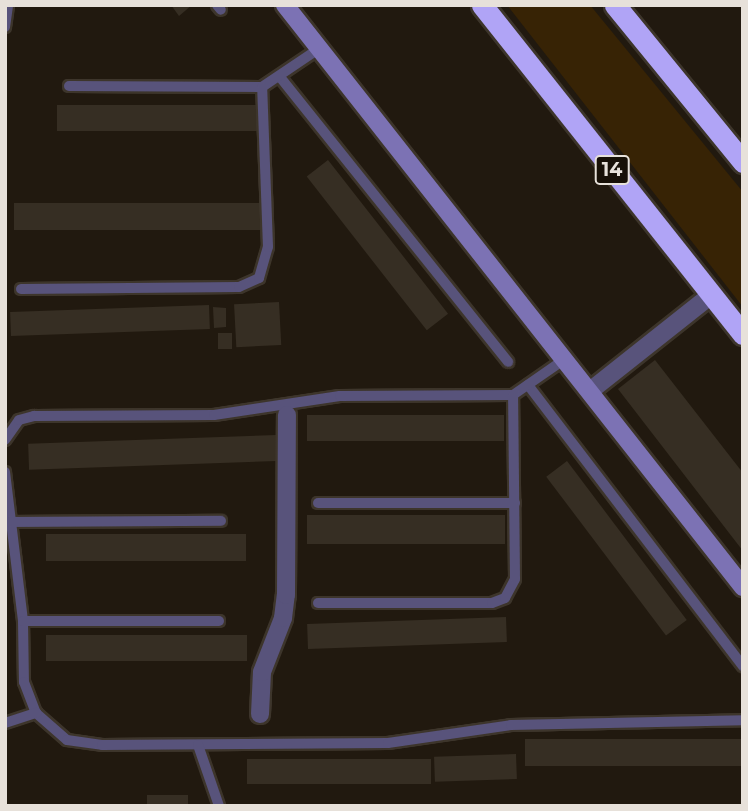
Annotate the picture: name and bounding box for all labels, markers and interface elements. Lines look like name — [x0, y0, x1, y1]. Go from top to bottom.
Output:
road number: 14 — [594, 154, 630, 186]

